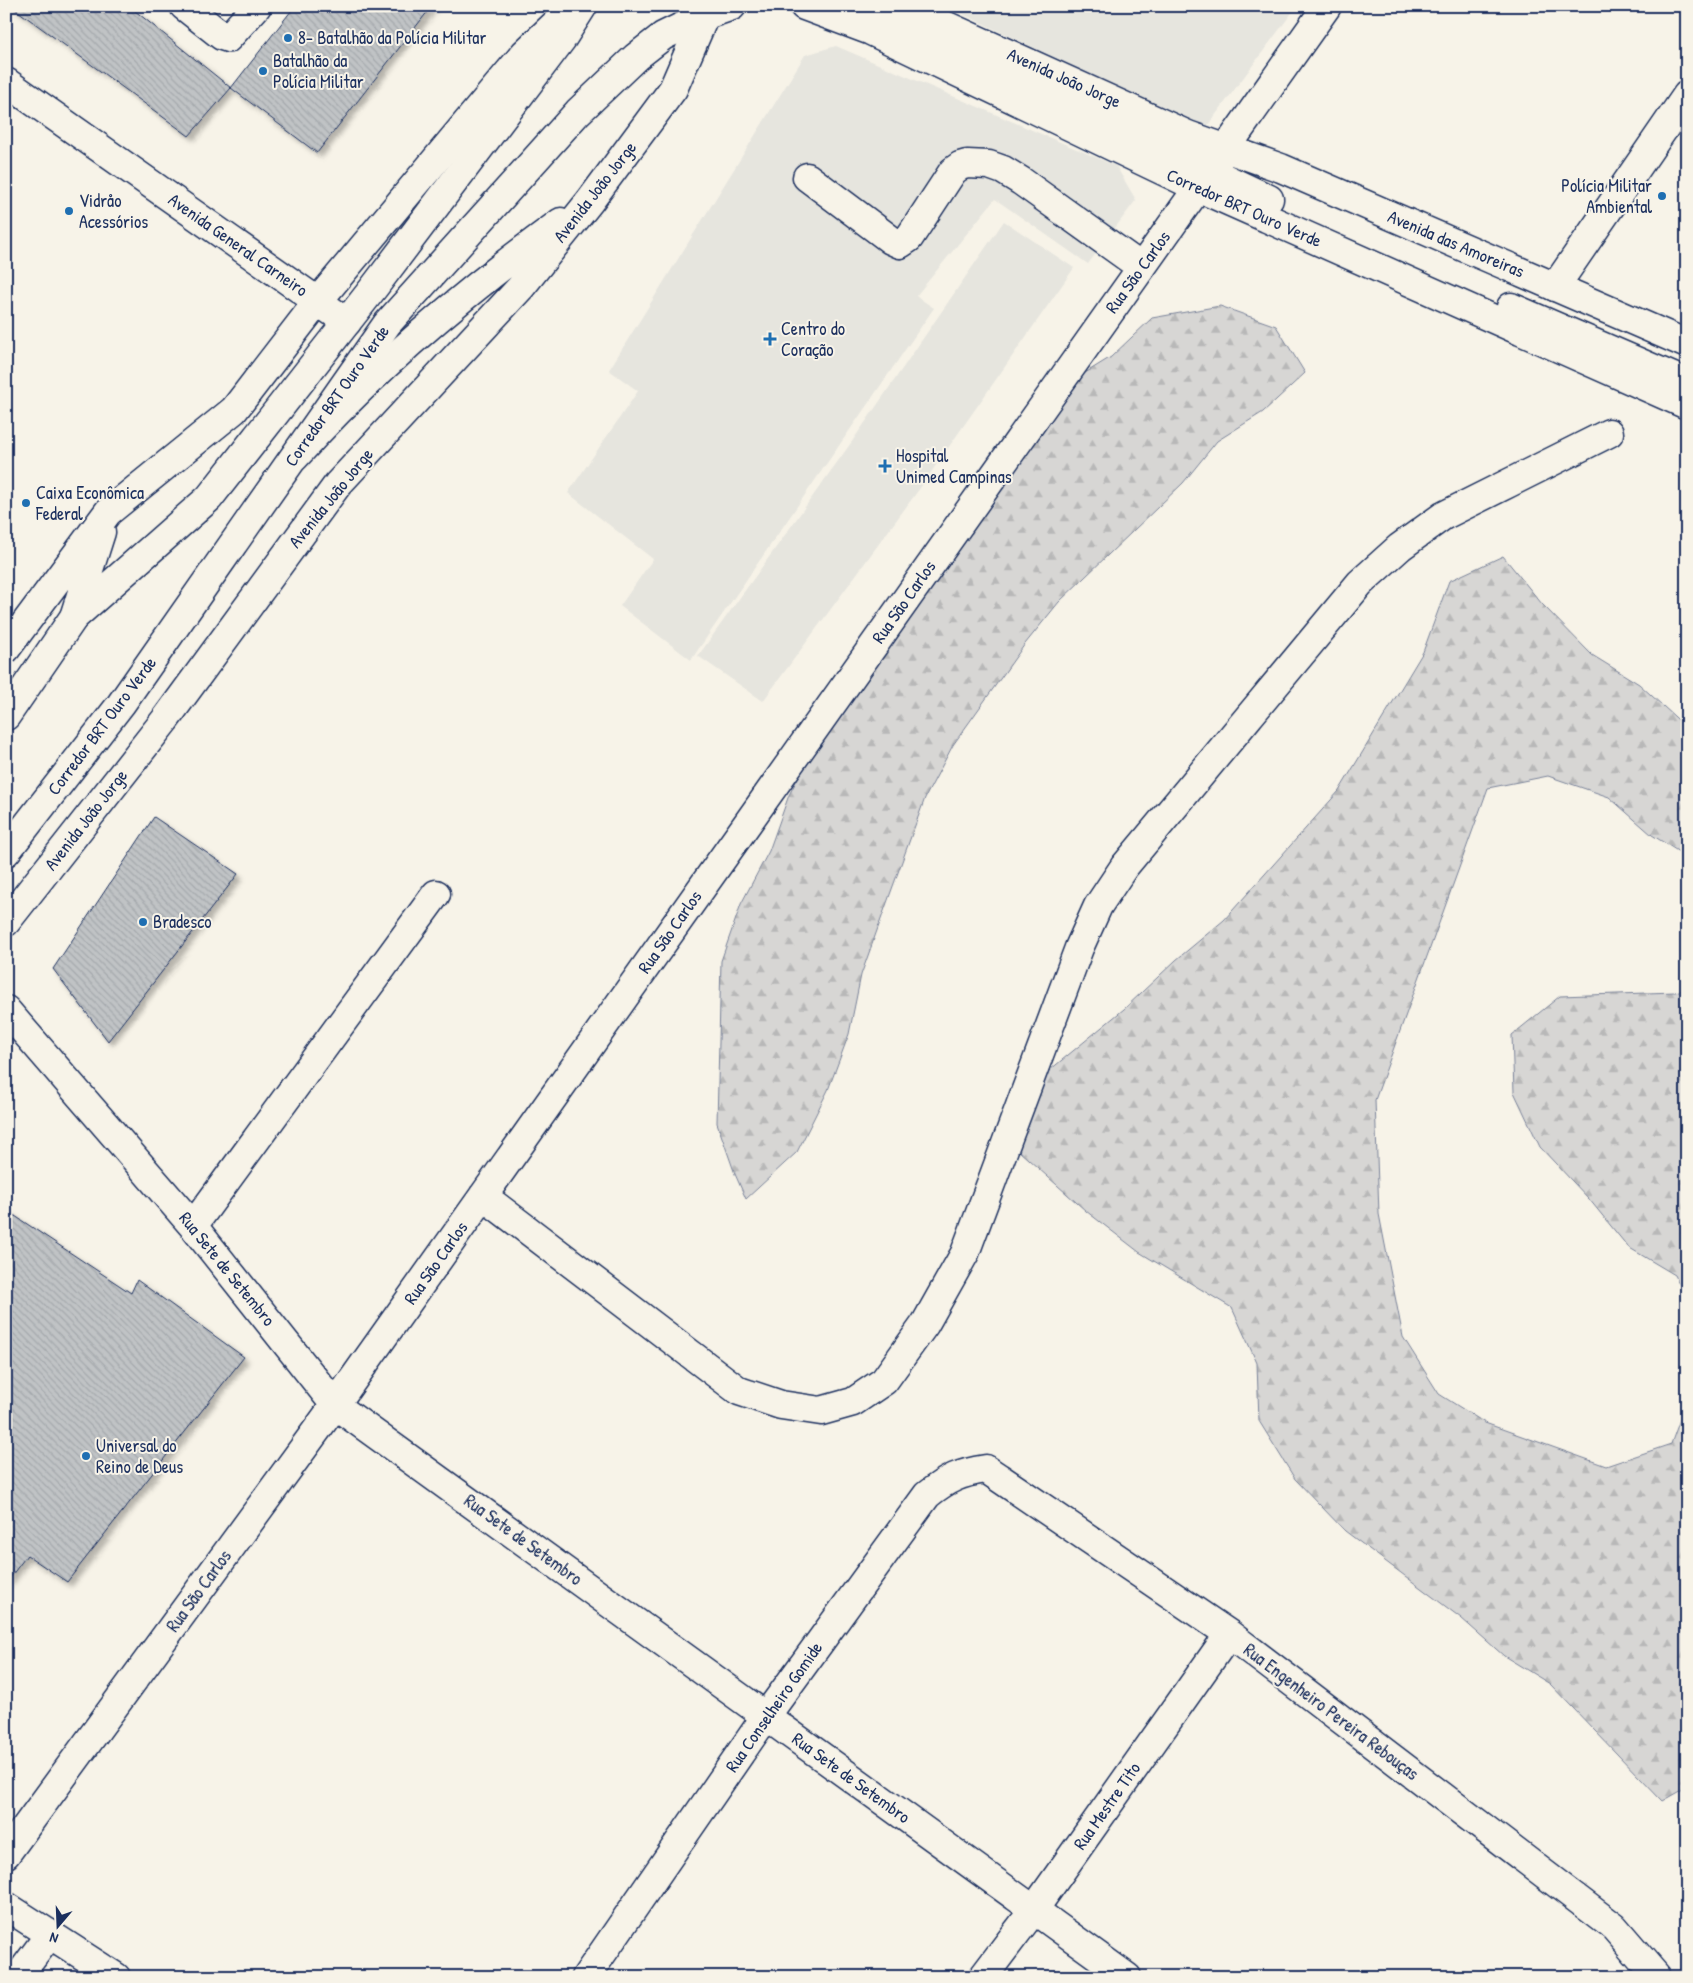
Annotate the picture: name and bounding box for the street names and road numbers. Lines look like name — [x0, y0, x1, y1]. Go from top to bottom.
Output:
street label: Avenida João Jorge — [1003, 41, 1125, 114]
street label: Avenida João Jorge — [547, 136, 642, 247]
street label: Corredor BRT Ouro Verde — [1163, 162, 1326, 253]
street label: Avenida General Carneiro — [164, 187, 313, 302]
street label: Avenida das Amoreiras — [1384, 204, 1528, 284]
street label: Rua São Carlos — [1099, 225, 1176, 318]
street label: Corredor BRT Ouro Verde — [278, 320, 395, 471]
street label: Avenida João Jorge — [283, 442, 379, 553]
street label: Rua São Carlos — [866, 555, 941, 648]
street label: Corredor BRT Ouro Verde — [41, 651, 162, 800]
street label: Avenida João Jorge — [38, 764, 133, 875]
street label: Rua São Carlos — [632, 885, 707, 978]
street label: Rua Sete de Setembro — [173, 1206, 281, 1331]
street label: Rua São Carlos — [398, 1216, 473, 1309]
street label: Rua Sete de Setembro — [459, 1488, 587, 1591]
street label: Rua São Carlos — [160, 1544, 237, 1637]
street label: Rua Conselheiro Gomide — [719, 1636, 828, 1777]
street label: Rua Engenheiro Pereira Rebouças — [1239, 1637, 1424, 1786]
street label: Rua Sete de Setembro — [787, 1726, 915, 1829]
street label: Rua Mestre Tito — [1067, 1757, 1146, 1855]

